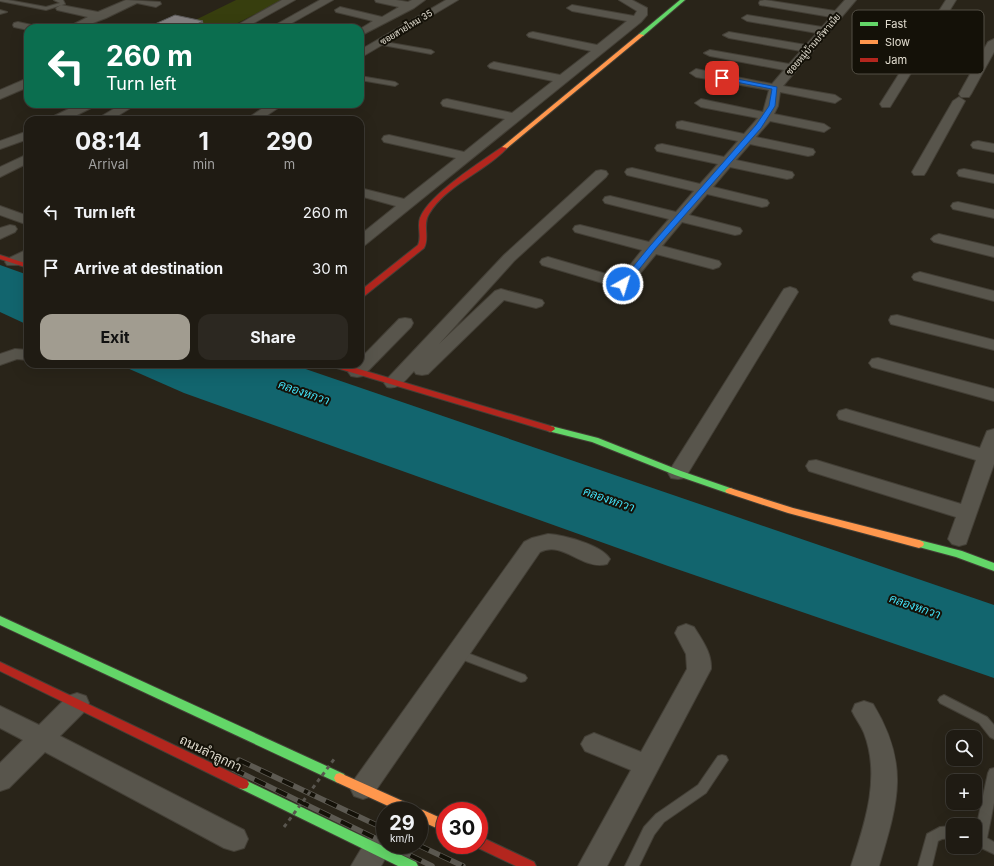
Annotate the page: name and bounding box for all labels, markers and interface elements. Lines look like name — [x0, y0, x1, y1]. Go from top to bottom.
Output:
street label: ซอยสายไหม 35 — [378, 7, 434, 47]
legend — [852, 10, 984, 74]
street label: ซอยหมู่บ้านบริทาเนีย — [784, 11, 843, 77]
text: Fast — [885, 17, 907, 31]
text: Slow — [885, 35, 910, 49]
text: 260 m — [106, 39, 193, 73]
icon: left — [40, 40, 92, 92]
text: Jam — [885, 53, 907, 67]
pin — [705, 61, 739, 95]
icon: arrive — [711, 67, 733, 89]
text: Turn left — [106, 73, 176, 94]
text: 08:14 — [75, 127, 142, 156]
text: 1 — [199, 127, 209, 156]
text: 290 — [266, 127, 313, 156]
text: Arrival — [88, 156, 128, 172]
text: min — [193, 156, 215, 172]
text: m — [284, 156, 295, 172]
icon: left — [40, 201, 62, 223]
text: Turn left — [74, 203, 135, 222]
text: 260 m — [303, 203, 348, 222]
icon: arrive — [40, 257, 62, 279]
text: Arrive at destination — [74, 259, 223, 278]
text: 30 m — [312, 259, 348, 278]
position arrow — [602, 263, 644, 305]
button: Exit — [40, 314, 190, 360]
button: Share — [198, 314, 348, 360]
water label: คลองหกวา — [276, 376, 332, 408]
water label: คลองหกวา — [581, 483, 637, 515]
water label: คลองหกวา — [887, 590, 943, 622]
map controls — [946, 730, 982, 854]
button: search — [946, 730, 982, 766]
street label: ถนนลำลูกกา — [177, 731, 245, 777]
button: + — [946, 774, 982, 810]
speed limit sign: 30 — [436, 802, 488, 854]
text: 29 — [389, 811, 415, 835]
button: − — [946, 818, 982, 854]
text: km/h — [390, 832, 414, 844]

